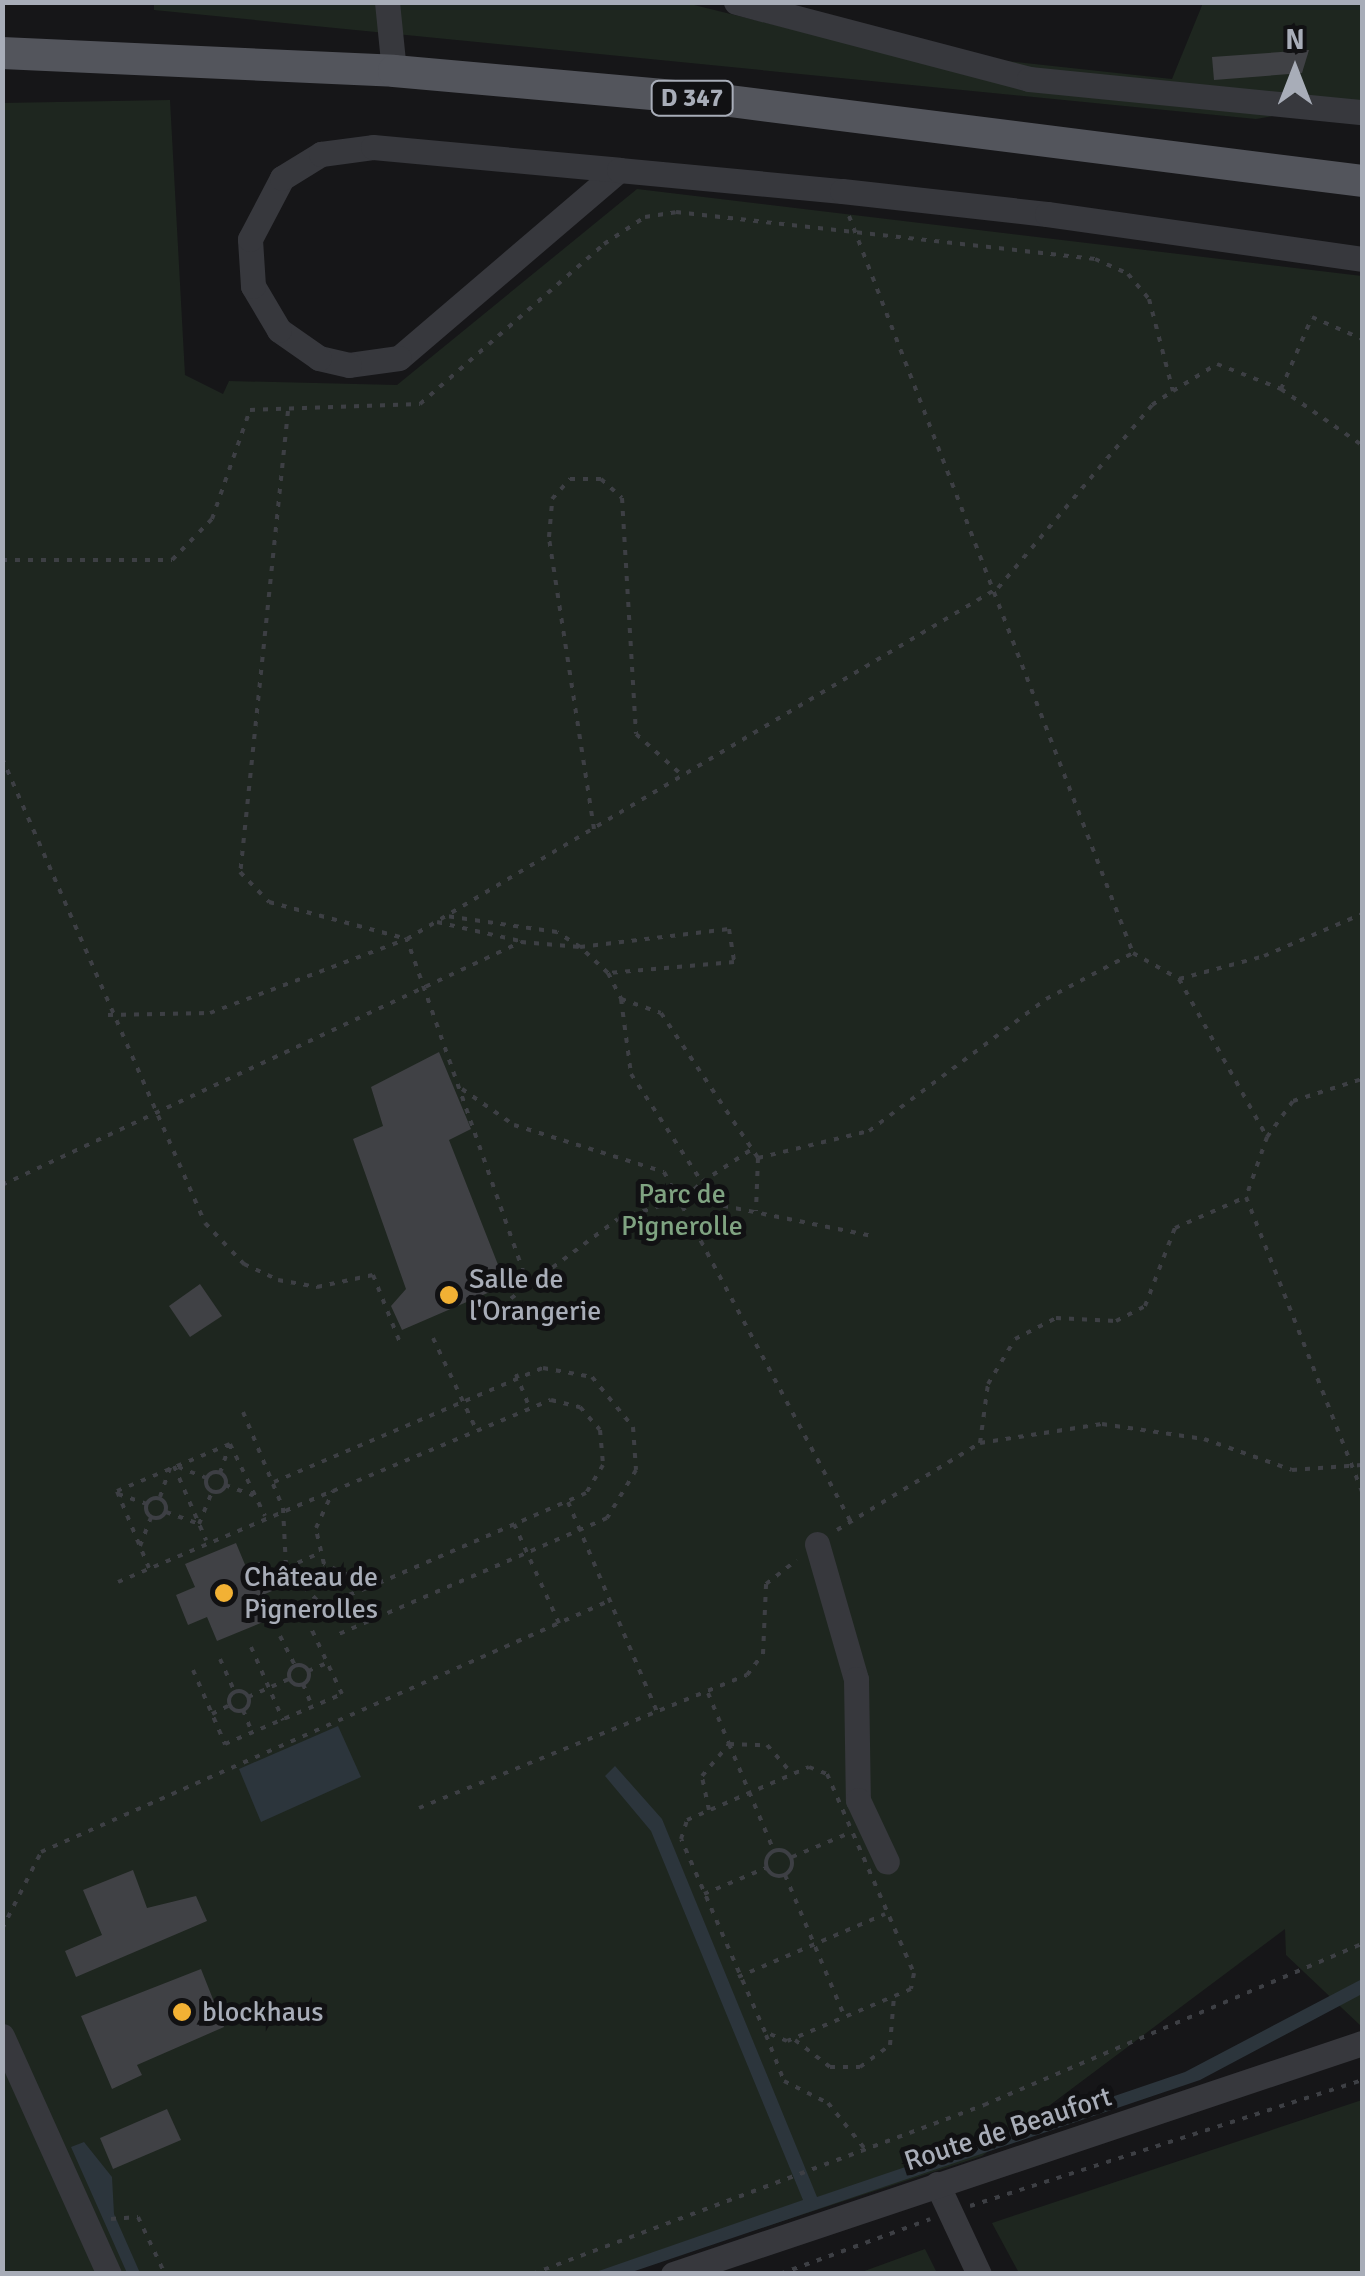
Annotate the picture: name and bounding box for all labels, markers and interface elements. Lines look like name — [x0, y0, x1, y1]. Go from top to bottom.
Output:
north arrow — [1245, 20, 1345, 120]
text: N — [1285, 23, 1305, 57]
road number: D 347 — [650, 78, 734, 118]
park label: Parc de Pignerolle — [621, 1177, 743, 1243]
place label: Salle de l'Orangerie — [469, 1262, 601, 1328]
marker: Salle de l'Orangerie — [438, 1284, 460, 1306]
place label: Château de Pignerolles — [244, 1560, 378, 1626]
marker: Château de Pignerolles — [213, 1582, 235, 1604]
place label: blockhaus — [202, 1995, 324, 2029]
marker: blockhaus — [171, 2001, 193, 2023]
street label: Route de Beaufort — [900, 2080, 1116, 2178]

